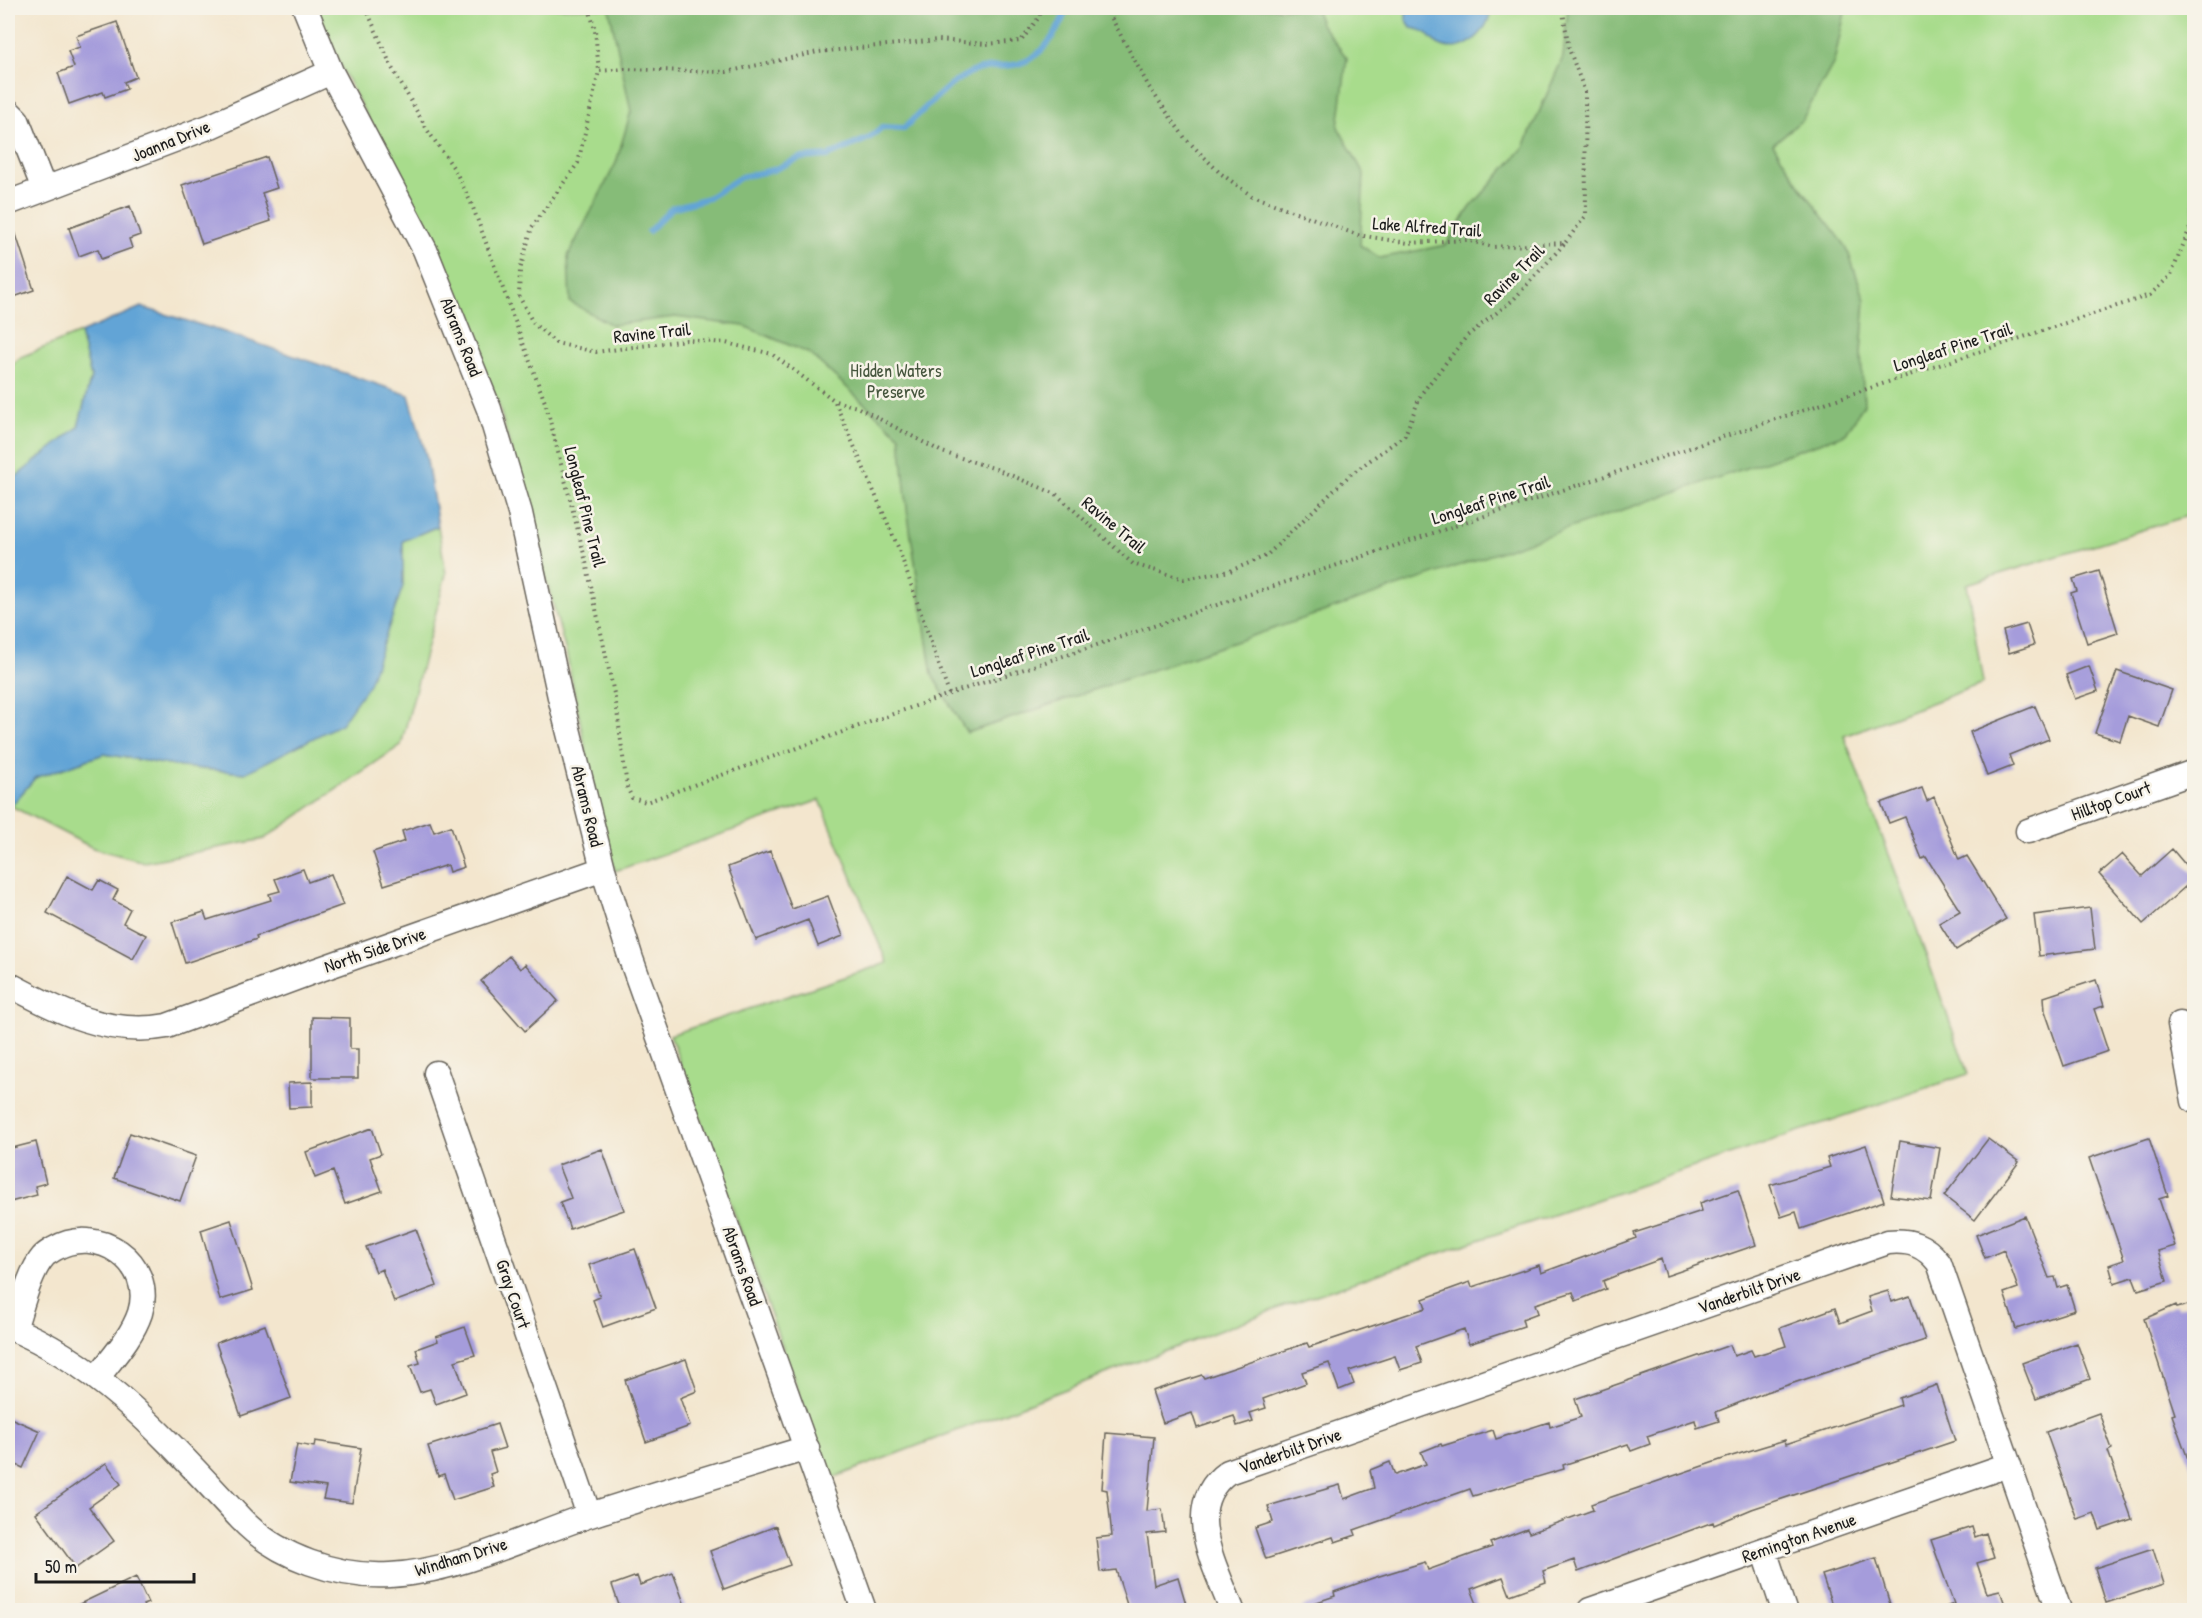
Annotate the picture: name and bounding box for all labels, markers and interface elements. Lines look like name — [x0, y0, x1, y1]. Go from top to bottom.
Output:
street label: Joanna Drive — [128, 114, 214, 168]
street label: Lake Alfred Trail — [1372, 210, 1483, 243]
street label: Ravine Trail — [1478, 238, 1550, 311]
street label: Abrams Road — [434, 294, 489, 380]
street label: Ravine Trail — [612, 316, 692, 349]
street label: Longleaf Pine Trail — [1890, 316, 2015, 377]
park label: Hidden Waters Preserve — [850, 358, 942, 404]
street label: Longleaf Pine Trail — [558, 444, 613, 570]
street label: Longleaf Pine Trail — [1428, 469, 1553, 530]
street label: Ravine Trail — [1077, 490, 1152, 559]
street label: Longleaf Pine Trail — [967, 622, 1092, 683]
street label: Abrams Road — [565, 763, 610, 849]
street label: Hilltop Court — [2068, 774, 2155, 826]
street label: North Side Drive — [321, 920, 429, 979]
street label: Abrams Road — [717, 1223, 768, 1309]
street label: Gray Court — [490, 1256, 537, 1333]
street label: Vanderbilt Drive — [1694, 1261, 1803, 1320]
street label: Vanderbilt Drive — [1235, 1421, 1344, 1480]
street label: Remington Avenue — [1738, 1506, 1859, 1569]
street label: Windham Drive — [412, 1531, 510, 1582]
scale bar — [36, 1546, 194, 1584]
text: 50 m — [45, 1554, 77, 1579]

